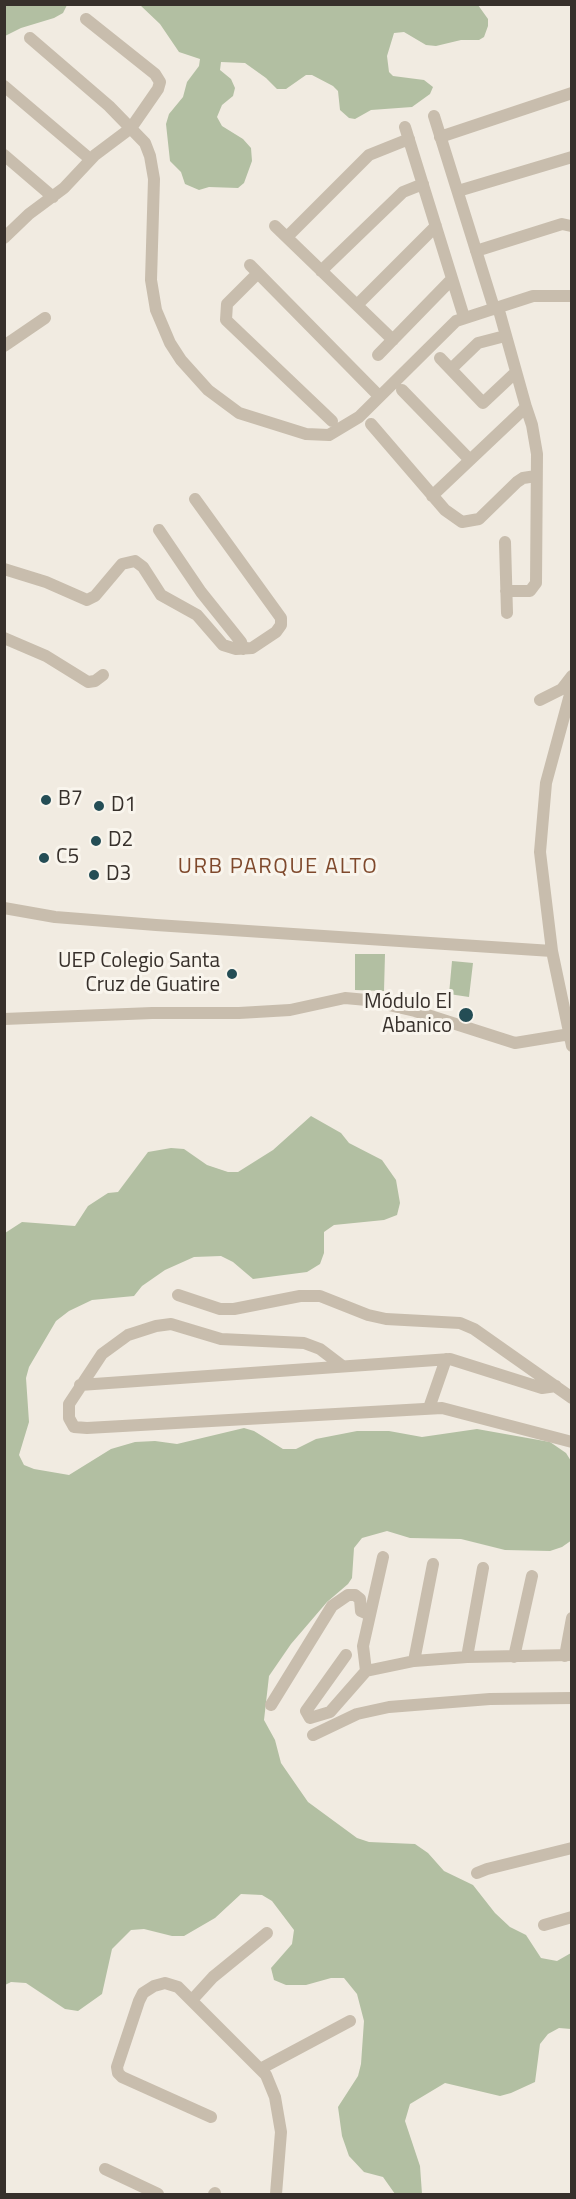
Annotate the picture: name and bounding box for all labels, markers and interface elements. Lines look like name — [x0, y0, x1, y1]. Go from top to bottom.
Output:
place label: B7 — [58, 787, 83, 813]
marker: B7 — [39, 793, 53, 807]
place label: D1 — [111, 793, 136, 819]
marker: D1 — [92, 799, 106, 813]
place label: D2 — [108, 828, 133, 854]
marker: D2 — [89, 834, 103, 848]
place label: C5 — [56, 845, 79, 871]
marker: C5 — [37, 851, 51, 865]
district label: URB PARQUE ALTO — [178, 855, 378, 881]
place label: D3 — [106, 862, 131, 888]
marker: D3 — [87, 868, 101, 882]
place label: UEP Colegio Santa Cruz de Guatire — [58, 949, 220, 999]
marker: UEP Colegio Santa Cruz de Guatire — [225, 967, 239, 981]
place label: Módulo El Abanico — [364, 990, 452, 1040]
marker: Módulo El Abanico — [457, 1006, 475, 1024]

